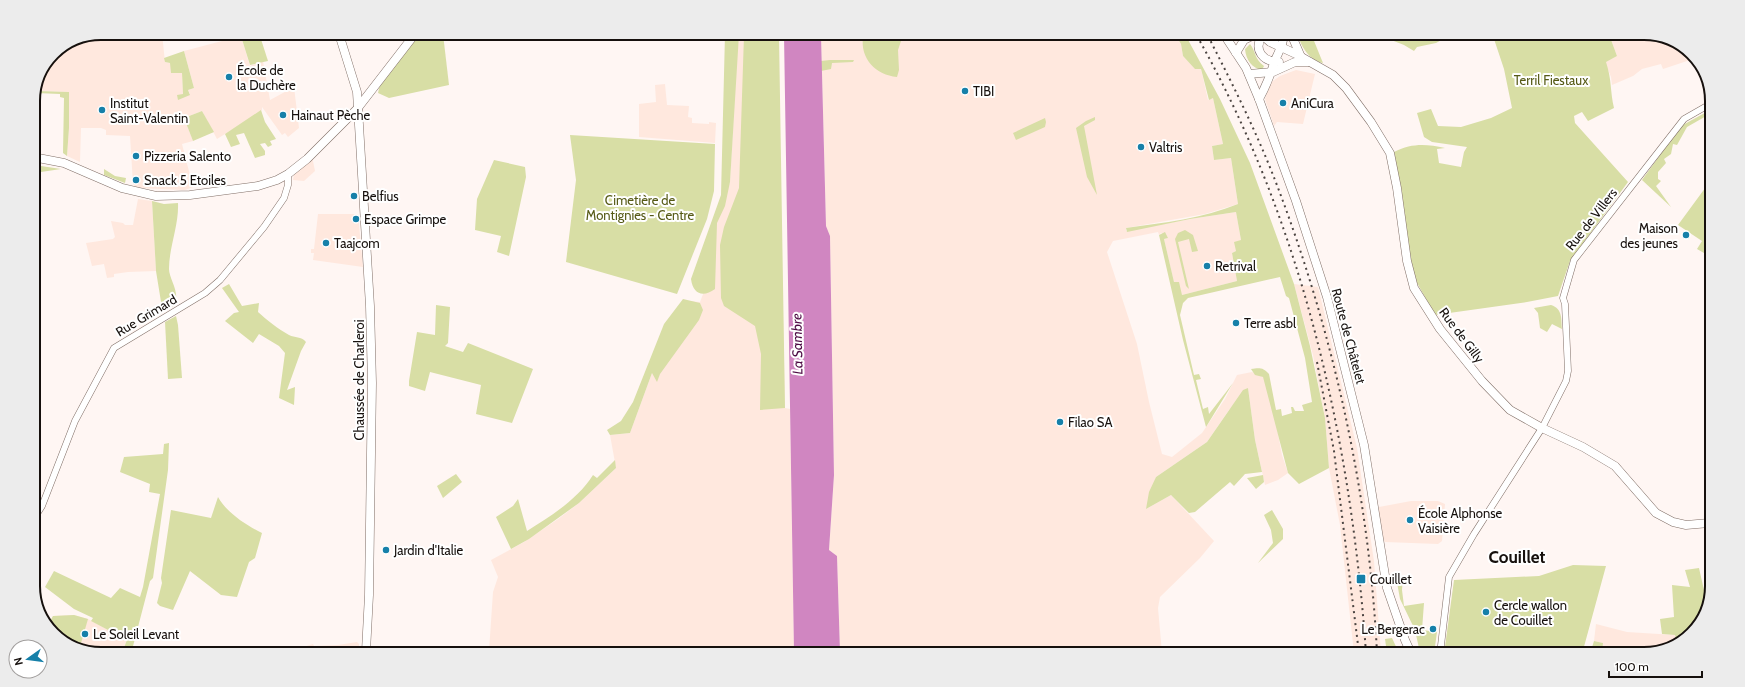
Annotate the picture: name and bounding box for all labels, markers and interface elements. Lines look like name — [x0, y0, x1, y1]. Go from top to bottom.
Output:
place label: École de la Duchère — [237, 61, 296, 93]
marker: École de la Duchère — [224, 72, 234, 82]
park label: Terril Fiestaux — [1514, 72, 1589, 88]
place label: TIBI — [973, 83, 994, 99]
marker: TIBI — [960, 86, 970, 96]
place label: Institut Saint-Valentin — [110, 95, 188, 126]
place label: AniCura — [1291, 95, 1335, 111]
marker: AniCura — [1278, 98, 1288, 108]
marker: Institut Saint-Valentin — [97, 105, 107, 115]
place label: Hainaut Pèche — [291, 107, 371, 123]
marker: Hainaut Pèche — [278, 110, 288, 120]
place label: Valtris — [1149, 139, 1183, 155]
marker: Valtris — [1136, 142, 1146, 152]
place label: Pizzeria Salento — [144, 148, 231, 164]
marker: Pizzeria Salento — [131, 151, 141, 161]
place label: Snack 5 Etoiles — [144, 172, 227, 188]
marker: Snack 5 Etoiles — [131, 175, 141, 185]
street label: Rue de Villers — [1562, 184, 1621, 253]
place label: Belfius — [362, 188, 399, 204]
marker: Belfius — [349, 191, 359, 201]
park label: Cimetière de Montignies - Centre — [586, 192, 695, 223]
place label: Espace Grimpe — [364, 211, 447, 227]
marker: Espace Grimpe — [351, 214, 361, 224]
place label: Maison des jeunes — [1620, 220, 1679, 252]
marker: Maison des jeunes — [1681, 230, 1691, 240]
place label: Taajcom — [334, 235, 380, 252]
marker: Taajcom — [321, 238, 331, 248]
place label: Retrival — [1215, 258, 1256, 274]
marker: Retrival — [1202, 261, 1212, 271]
street label: Route de Châtelet — [1329, 286, 1370, 386]
street label: Rue Grimard — [113, 291, 179, 339]
street label: Rue de Gilly — [1436, 304, 1488, 366]
water label: La Sambre — [787, 313, 807, 375]
place label: Terre asbl — [1244, 315, 1296, 331]
marker: Terre asbl — [1231, 318, 1241, 328]
street label: Chaussée de Charleroi — [351, 320, 367, 440]
place label: Filao SA — [1068, 414, 1112, 430]
marker: Filao SA — [1055, 417, 1065, 427]
place label: École Alphonse Vaisière — [1418, 504, 1503, 536]
marker: École Alphonse Vaisière — [1405, 515, 1415, 525]
place label: Jardin d'Italie — [393, 542, 464, 558]
marker: Jardin d'Italie — [381, 545, 391, 555]
district label: Couillet — [1489, 547, 1546, 567]
place label: Couillet — [1370, 571, 1412, 587]
marker: Couillet — [1355, 573, 1367, 585]
place label: Cercle wallon de Couillet — [1494, 597, 1567, 628]
marker: Cercle wallon de Couillet — [1481, 607, 1491, 617]
place label: Le Bergerac — [1361, 621, 1425, 637]
marker: Le Bergerac — [1428, 624, 1438, 634]
place label: Le Soleil Levant — [93, 626, 180, 642]
marker: Le Soleil Levant — [80, 629, 90, 639]
north arrow — [8, 639, 48, 679]
scale bar — [1609, 653, 1702, 679]
text: N — [11, 656, 26, 667]
text: 100 m — [1615, 659, 1649, 674]

